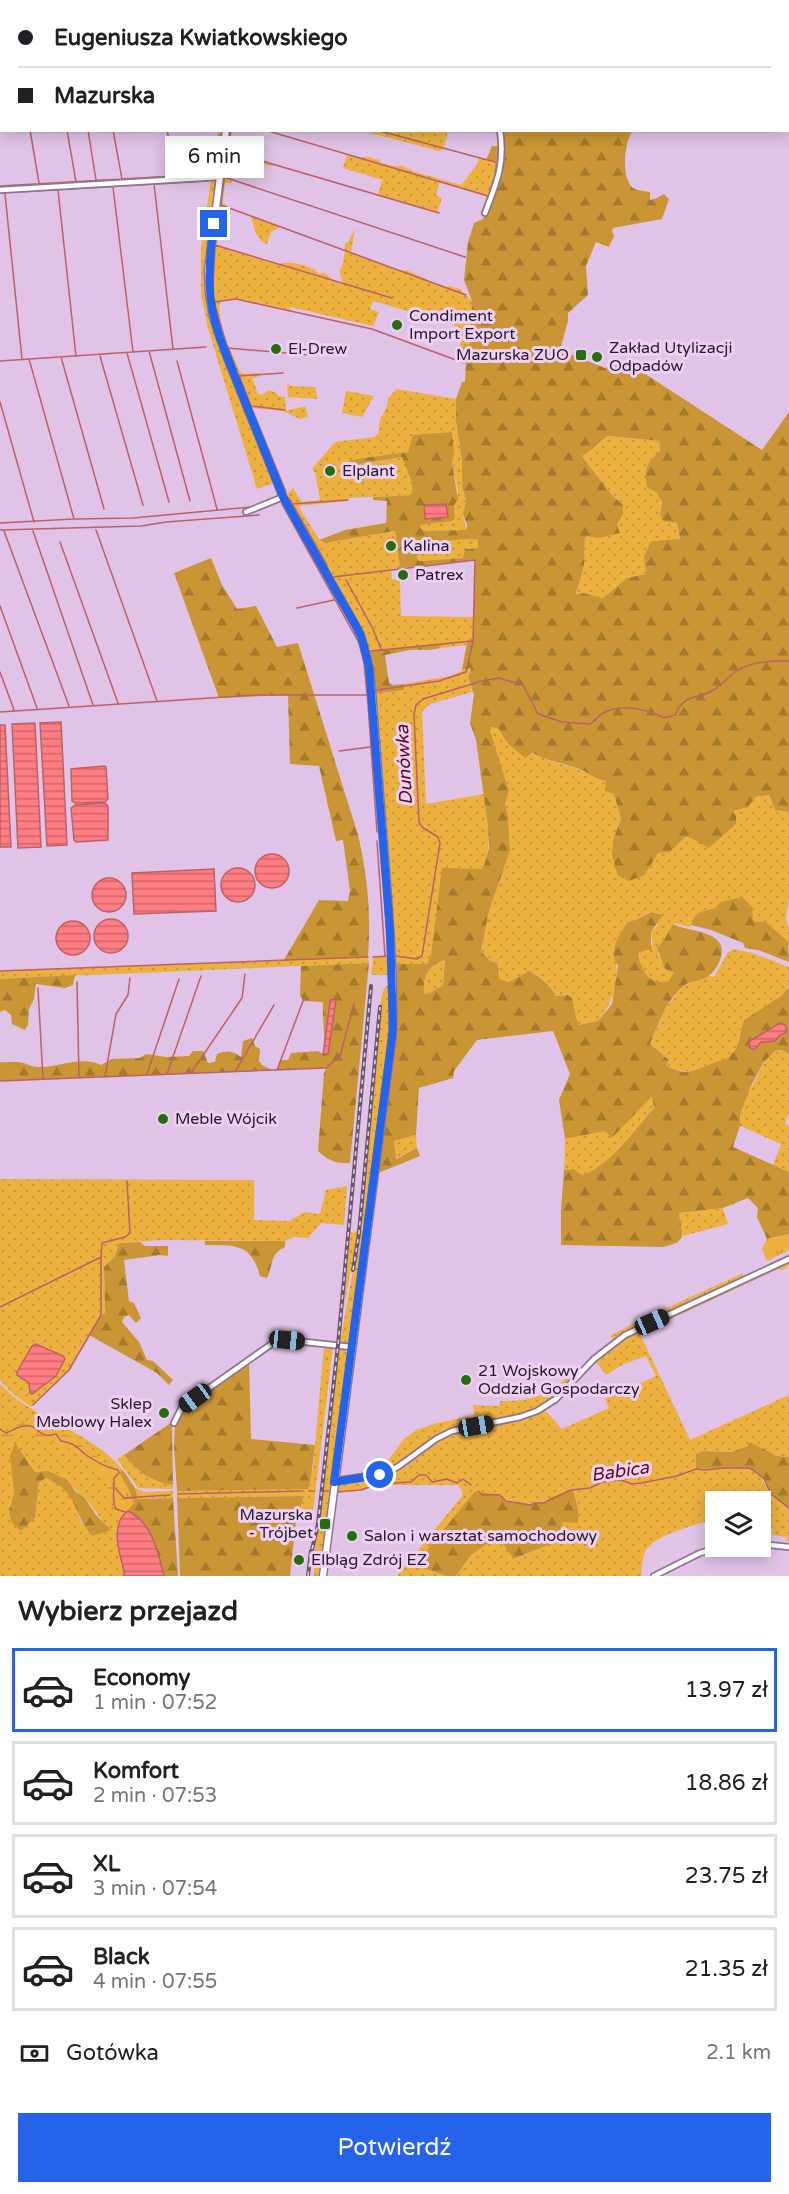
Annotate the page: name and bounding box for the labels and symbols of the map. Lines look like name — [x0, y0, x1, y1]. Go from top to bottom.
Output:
callout: 6 min — [164, 137, 264, 179]
route end — [200, 210, 227, 237]
place label: Condiment Import Export — [409, 306, 515, 344]
marker: Condiment Import Export — [390, 318, 404, 332]
place label: Zakład Utylizacji Odpadów — [609, 338, 732, 376]
place label: El-Drew — [288, 339, 347, 359]
marker: El-Drew — [269, 342, 283, 356]
place label: Mazurska ZUO — [456, 345, 569, 365]
marker: Mazurska ZUO — [574, 348, 588, 362]
marker: Zakład Utylizacji Odpadów — [590, 350, 604, 364]
place label: Elplant — [342, 461, 395, 481]
marker: Elplant — [323, 464, 337, 478]
place label: Kalina — [403, 536, 449, 556]
marker: Kalina — [384, 539, 398, 553]
place label: Patrex — [415, 565, 464, 585]
marker: Patrex — [396, 568, 410, 582]
water label: Dunówka — [391, 724, 417, 806]
place label: Meble Wójcik — [175, 1109, 277, 1129]
marker: Meble Wójcik — [156, 1112, 170, 1126]
car — [632, 1306, 672, 1338]
car — [268, 1329, 306, 1351]
place label: 21 Wojskowy Oddział Gospodarczy — [478, 1361, 640, 1399]
marker: 21 Wojskowy Oddział Gospodarczy — [459, 1373, 473, 1387]
car — [175, 1380, 215, 1416]
place label: Sklep Meblowy Halex — [36, 1394, 152, 1432]
marker: Sklep Meblowy Halex — [157, 1406, 171, 1420]
car — [457, 1414, 495, 1438]
water label: Babica — [590, 1456, 651, 1486]
route start — [366, 1461, 393, 1488]
place label: Mazurska - Trójbet — [239, 1505, 313, 1543]
marker: Mazurska - Trójbet — [318, 1517, 332, 1531]
place label: Salon i warsztat samochodowy — [364, 1526, 598, 1546]
marker: Salon i warsztat samochodowy — [345, 1529, 359, 1543]
place label: Elbląg Zdrój EZ — [311, 1550, 427, 1570]
marker: Elbląg Zdrój EZ — [292, 1553, 306, 1567]

